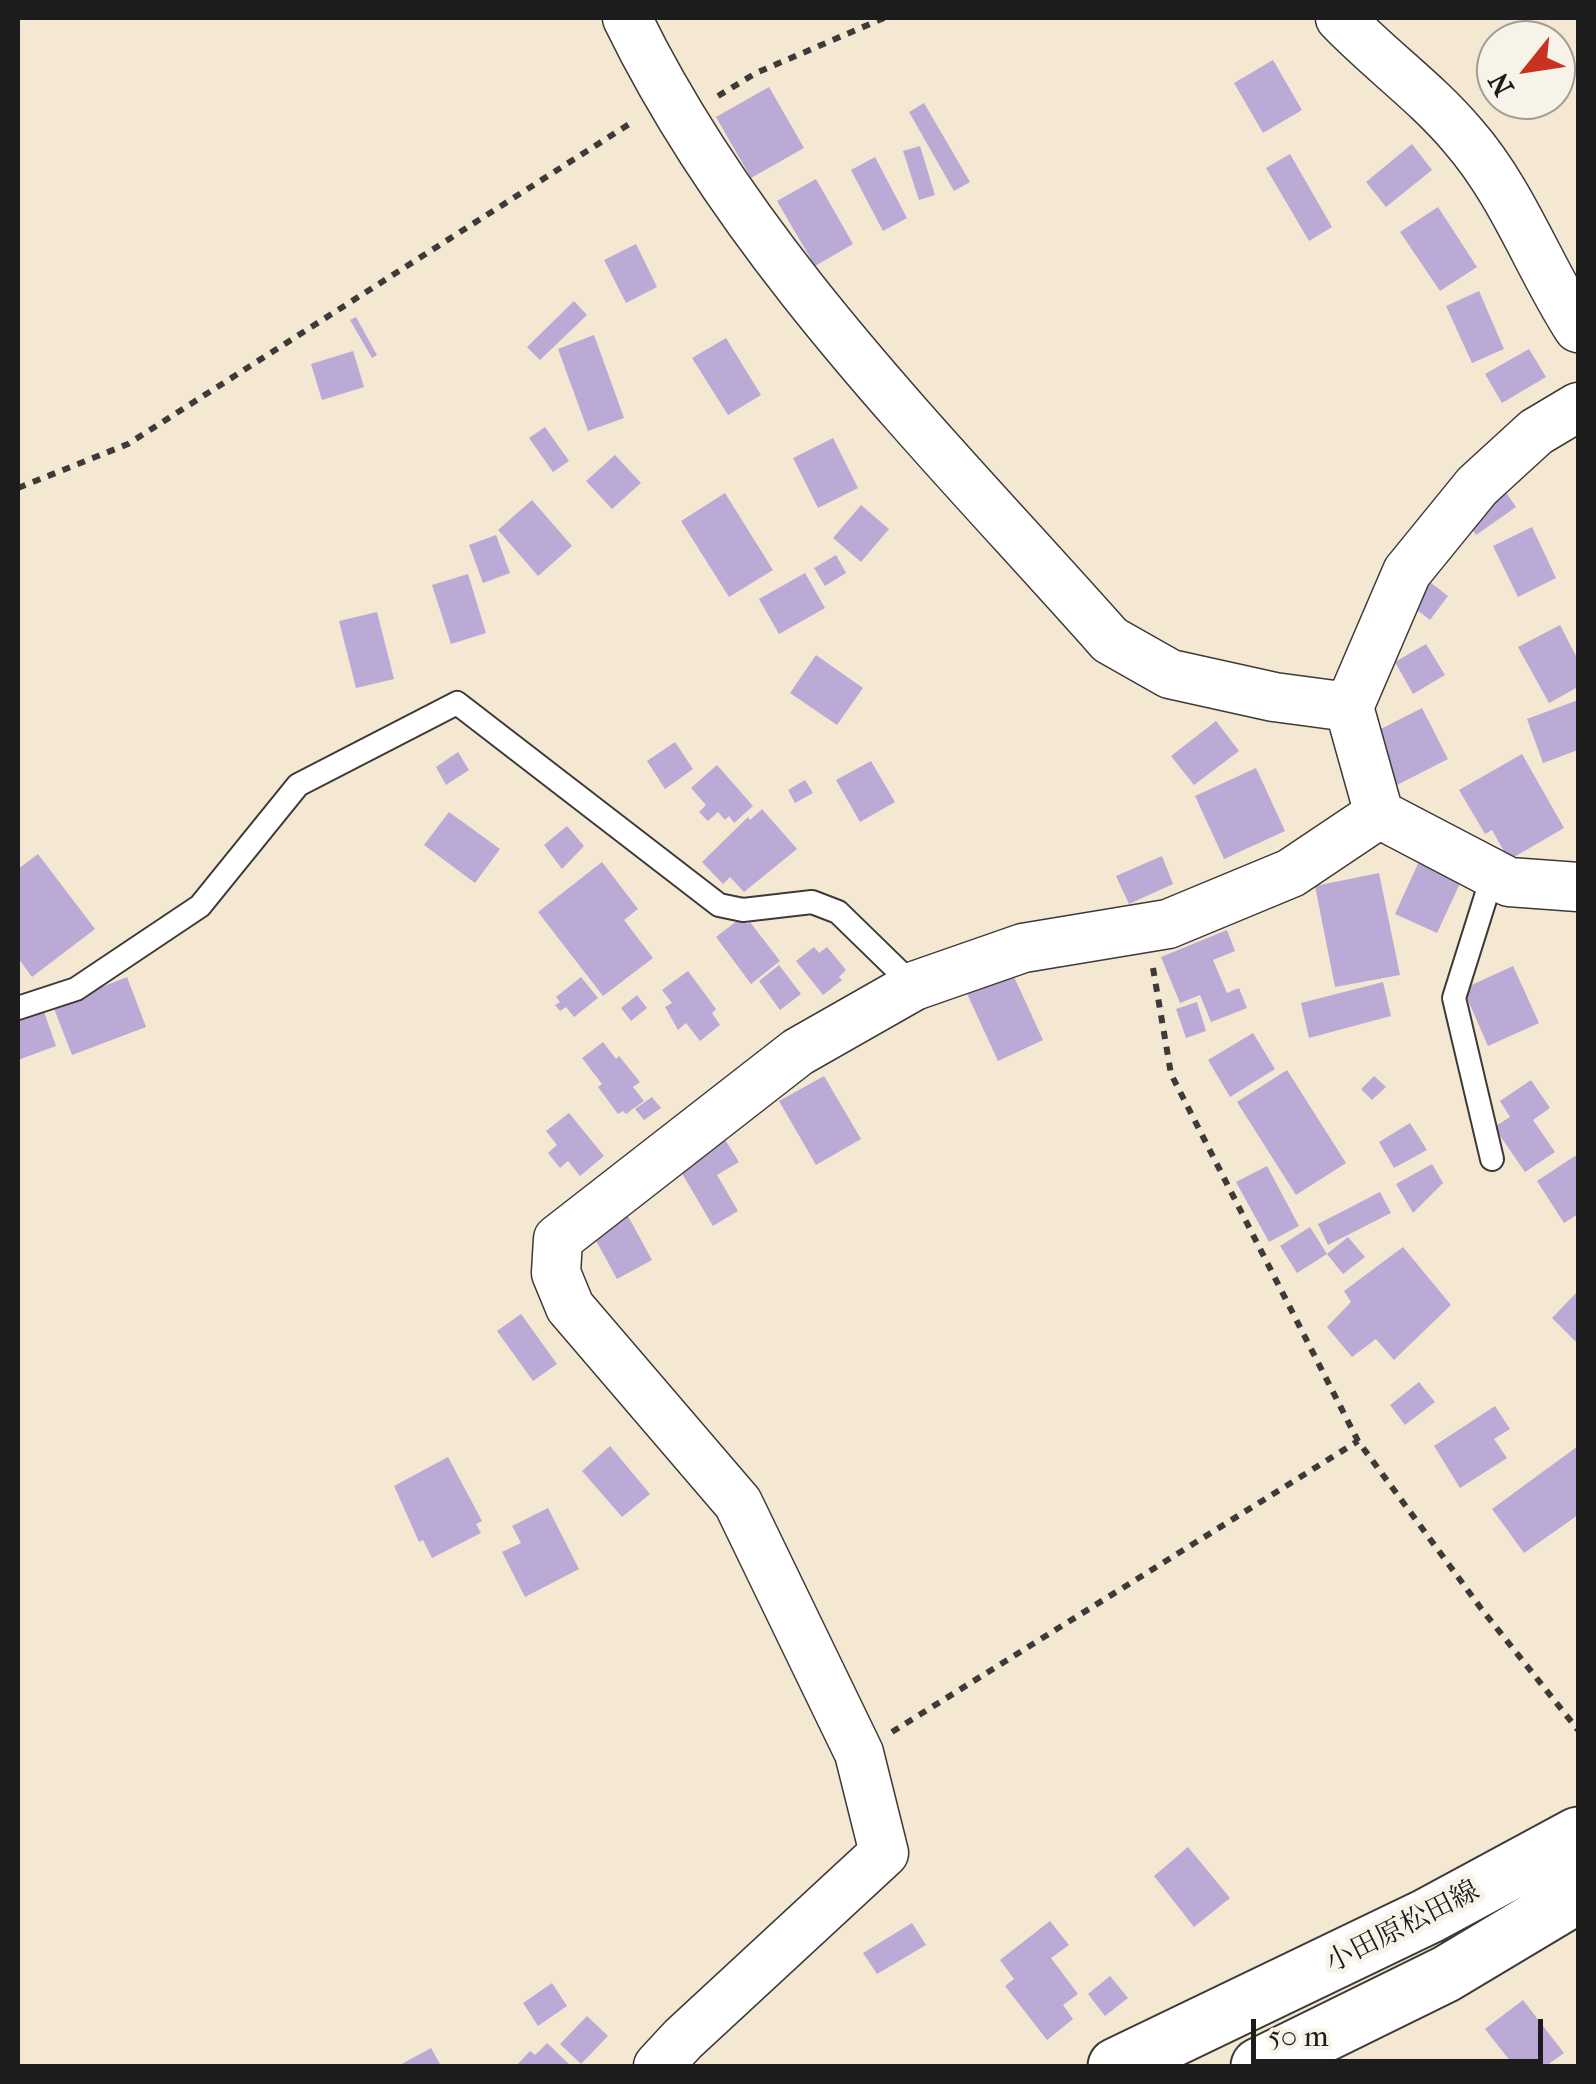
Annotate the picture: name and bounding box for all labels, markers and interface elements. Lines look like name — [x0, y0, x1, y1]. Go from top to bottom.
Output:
north arrow — [1476, 20, 1576, 120]
text: N — [1482, 67, 1521, 102]
street label: 小田原松田線 — [1321, 1875, 1485, 1981]
scale bar — [1256, 1999, 1548, 2061]
text: 50 m — [1268, 2019, 1329, 2054]

